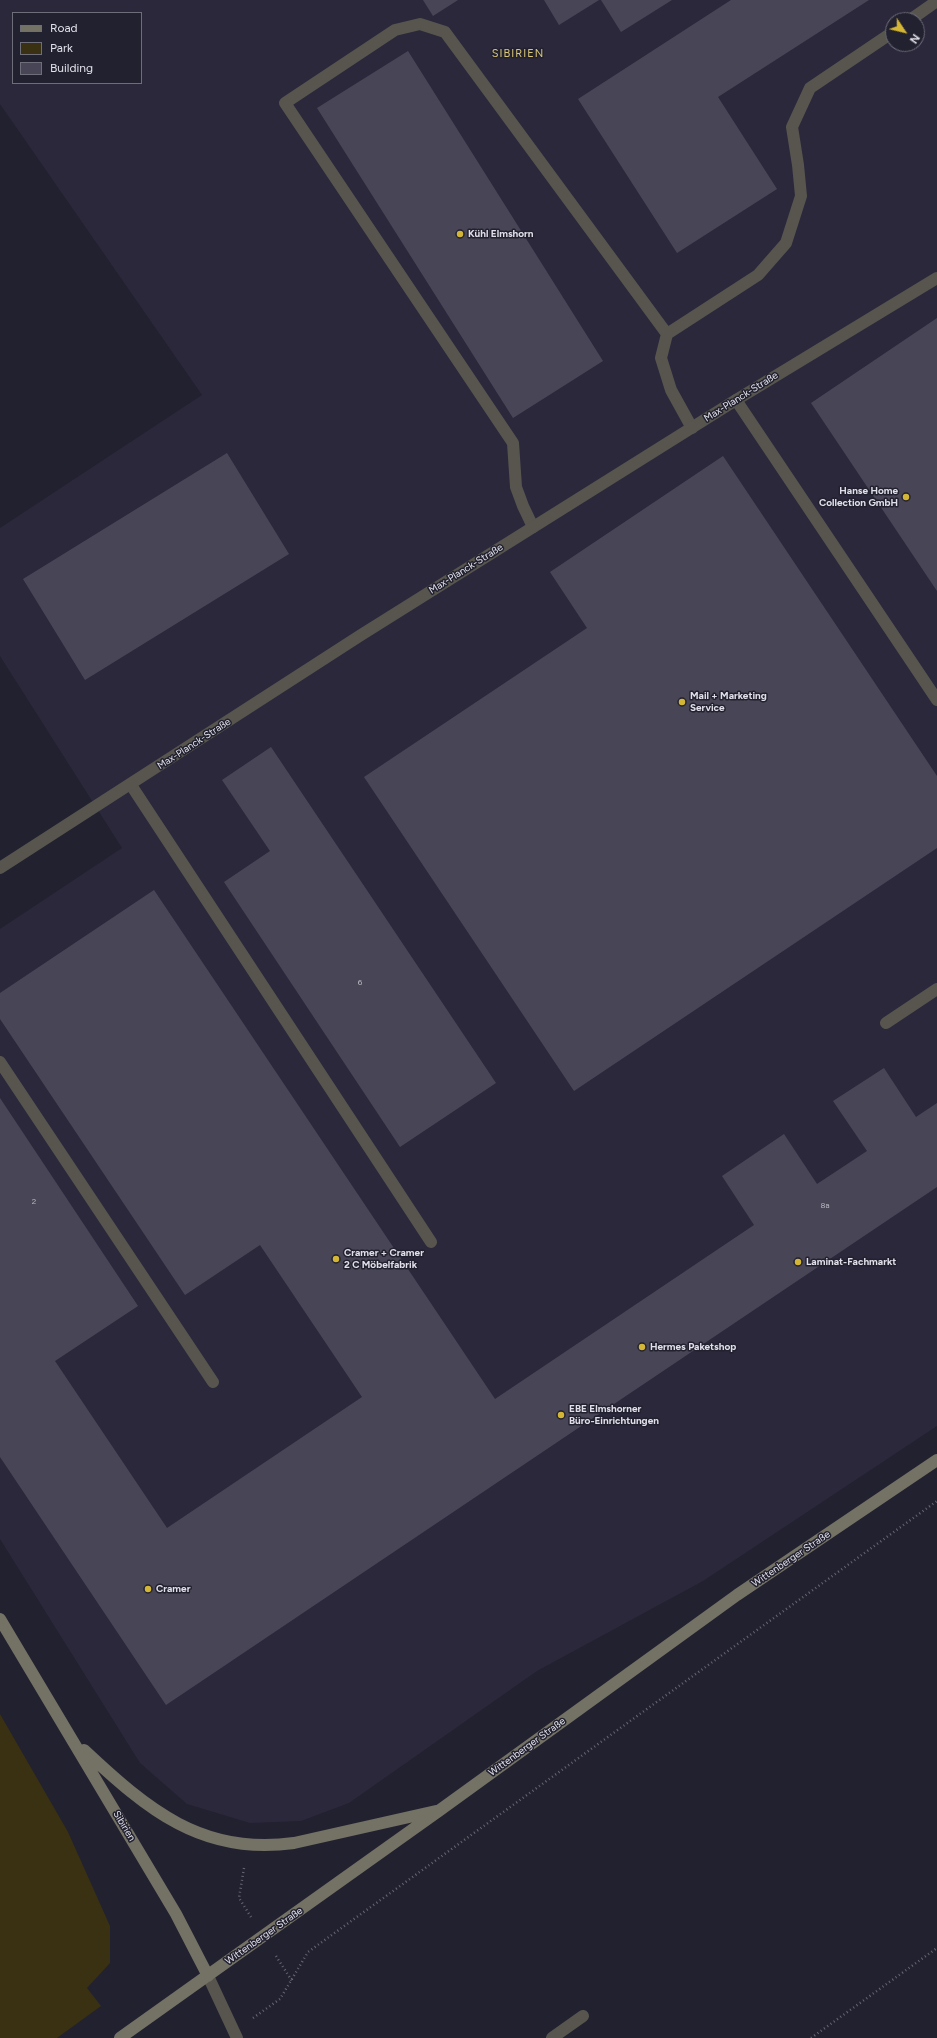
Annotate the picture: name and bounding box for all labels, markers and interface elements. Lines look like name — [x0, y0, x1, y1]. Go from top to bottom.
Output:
legend — [12, 12, 142, 84]
north arrow — [885, 12, 925, 52]
text: Road — [50, 21, 78, 35]
text: N — [907, 31, 922, 46]
text: Park — [50, 41, 73, 55]
district label: SIBIRIEN — [492, 47, 544, 61]
text: Building — [50, 61, 93, 75]
place label: Kühl Elmshorn — [468, 228, 534, 240]
marker: Kühl Elmshorn — [455, 229, 465, 239]
street label: Max-Planck-Straße — [702, 369, 780, 425]
place label: Hanse Home Collection GmbH — [819, 485, 898, 508]
marker: Hanse Home Collection GmbH — [901, 492, 911, 502]
street label: Max-Planck-Straße — [427, 541, 505, 597]
place label: Mail + Marketing Service — [690, 690, 767, 714]
marker: Mail + Marketing Service — [677, 697, 687, 707]
street label: Max-Planck-Straße — [155, 716, 233, 772]
house number: 6 — [358, 978, 362, 988]
house number: 2 — [32, 1197, 36, 1207]
house number: 8a — [821, 1201, 829, 1211]
place label: Cramer + Cramer 2 C Möbelfabrik — [344, 1247, 424, 1270]
marker: Cramer + Cramer 2 C Möbelfabrik — [331, 1254, 341, 1264]
place label: Laminat-Fachmarkt — [806, 1256, 896, 1268]
marker: Laminat-Fachmarkt — [793, 1257, 803, 1267]
place label: Hermes Paketshop — [650, 1341, 736, 1353]
marker: Hermes Paketshop — [637, 1342, 647, 1352]
place label: EBE Elmshorner Büro-Einrichtungen — [569, 1403, 659, 1426]
marker: EBE Elmshorner Büro-Einrichtungen — [556, 1410, 566, 1420]
street label: Wittenberger Straße — [750, 1528, 832, 1590]
place label: Cramer — [156, 1583, 190, 1595]
marker: Cramer — [143, 1584, 153, 1594]
street label: Wittenberger Straße — [486, 1715, 568, 1779]
street label: Sibirien — [110, 1809, 138, 1843]
street label: Wittenberger Straße — [223, 1905, 305, 1967]

